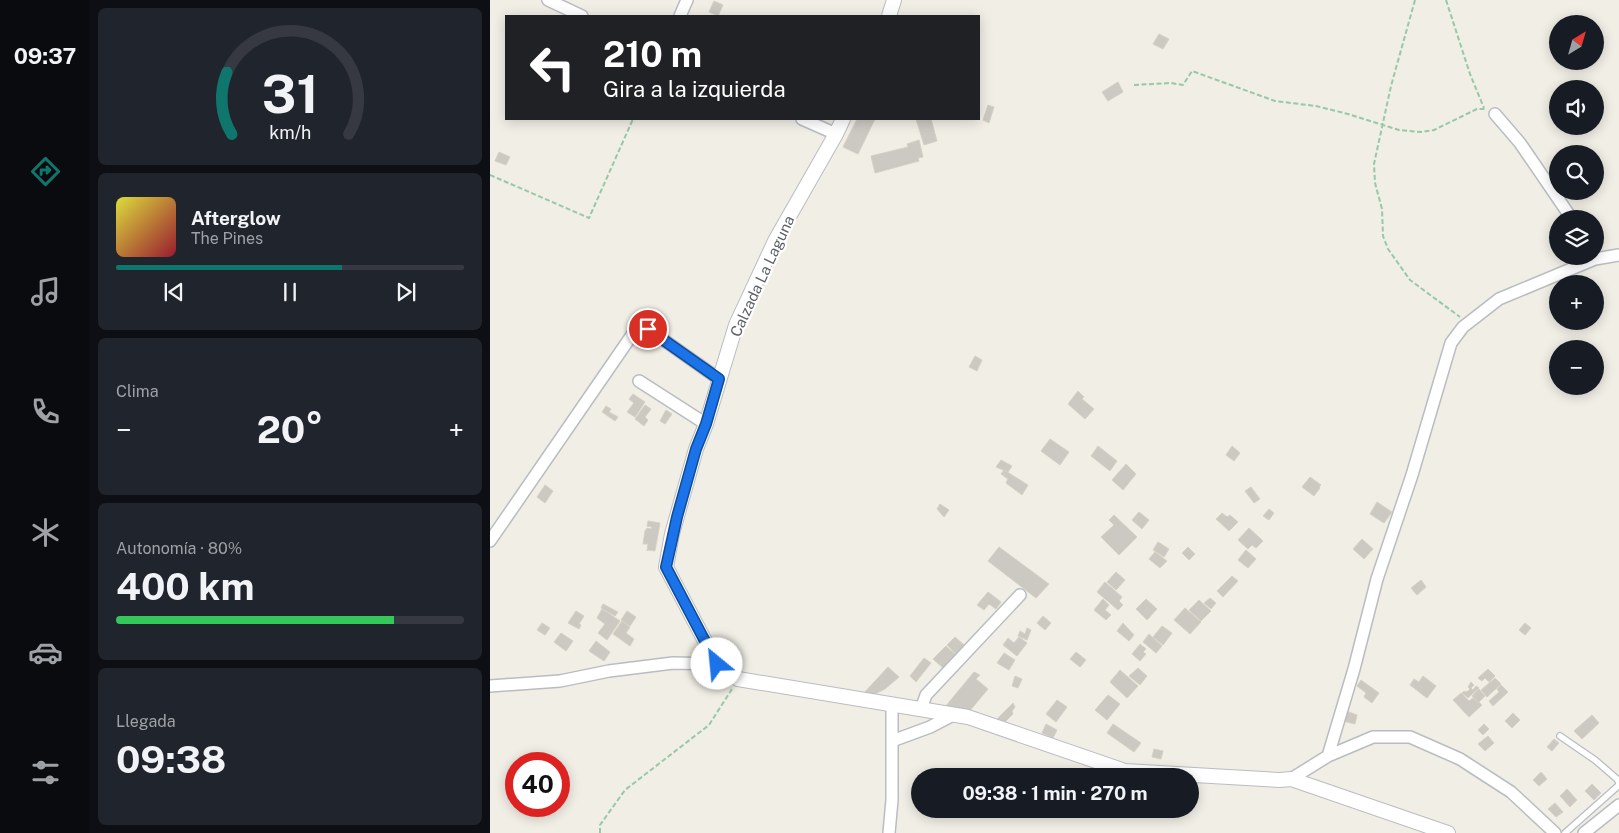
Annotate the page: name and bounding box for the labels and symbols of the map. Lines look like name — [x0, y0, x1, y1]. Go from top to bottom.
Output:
north arrow — [1549, 15, 1604, 70]
street label: Calzada La Laguna — [726, 213, 798, 339]
pin — [627, 308, 669, 350]
position arrow — [690, 637, 742, 689]
speed limit sign: 40 — [505, 752, 570, 817]

